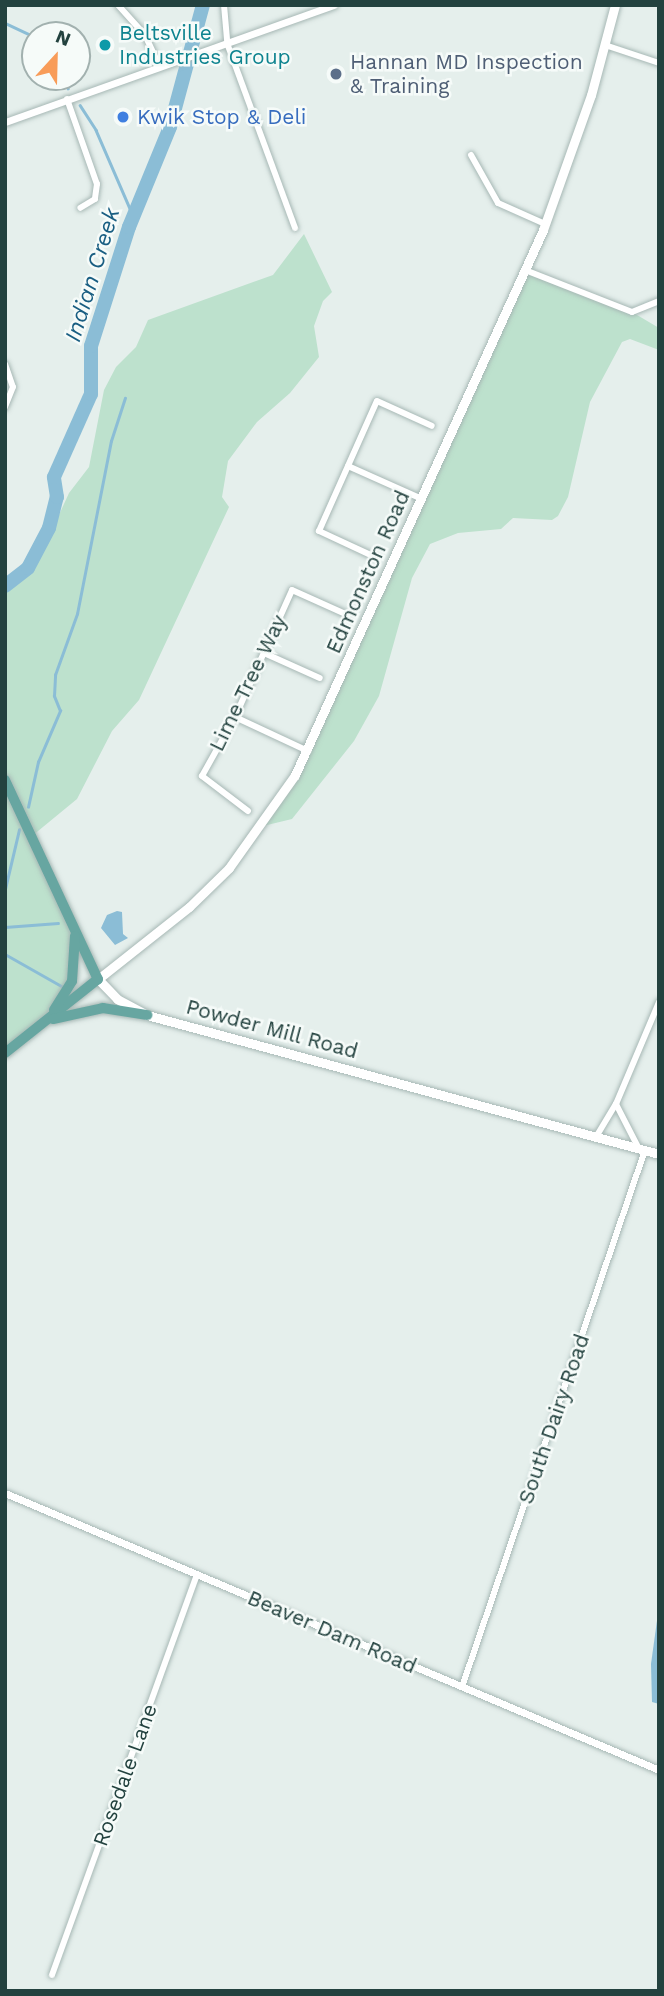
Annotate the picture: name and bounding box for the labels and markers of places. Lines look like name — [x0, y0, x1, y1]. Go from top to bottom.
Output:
place label: Beltsville Industries Group — [119, 20, 291, 70]
marker: Beltsville Industries Group — [97, 37, 113, 53]
place label: Hannan MD Inspection & Training — [350, 49, 583, 99]
marker: Hannan MD Inspection & Training — [328, 66, 344, 82]
place label: Kwik Stop & Deli — [137, 104, 307, 130]
marker: Kwik Stop & Deli — [115, 109, 131, 125]

